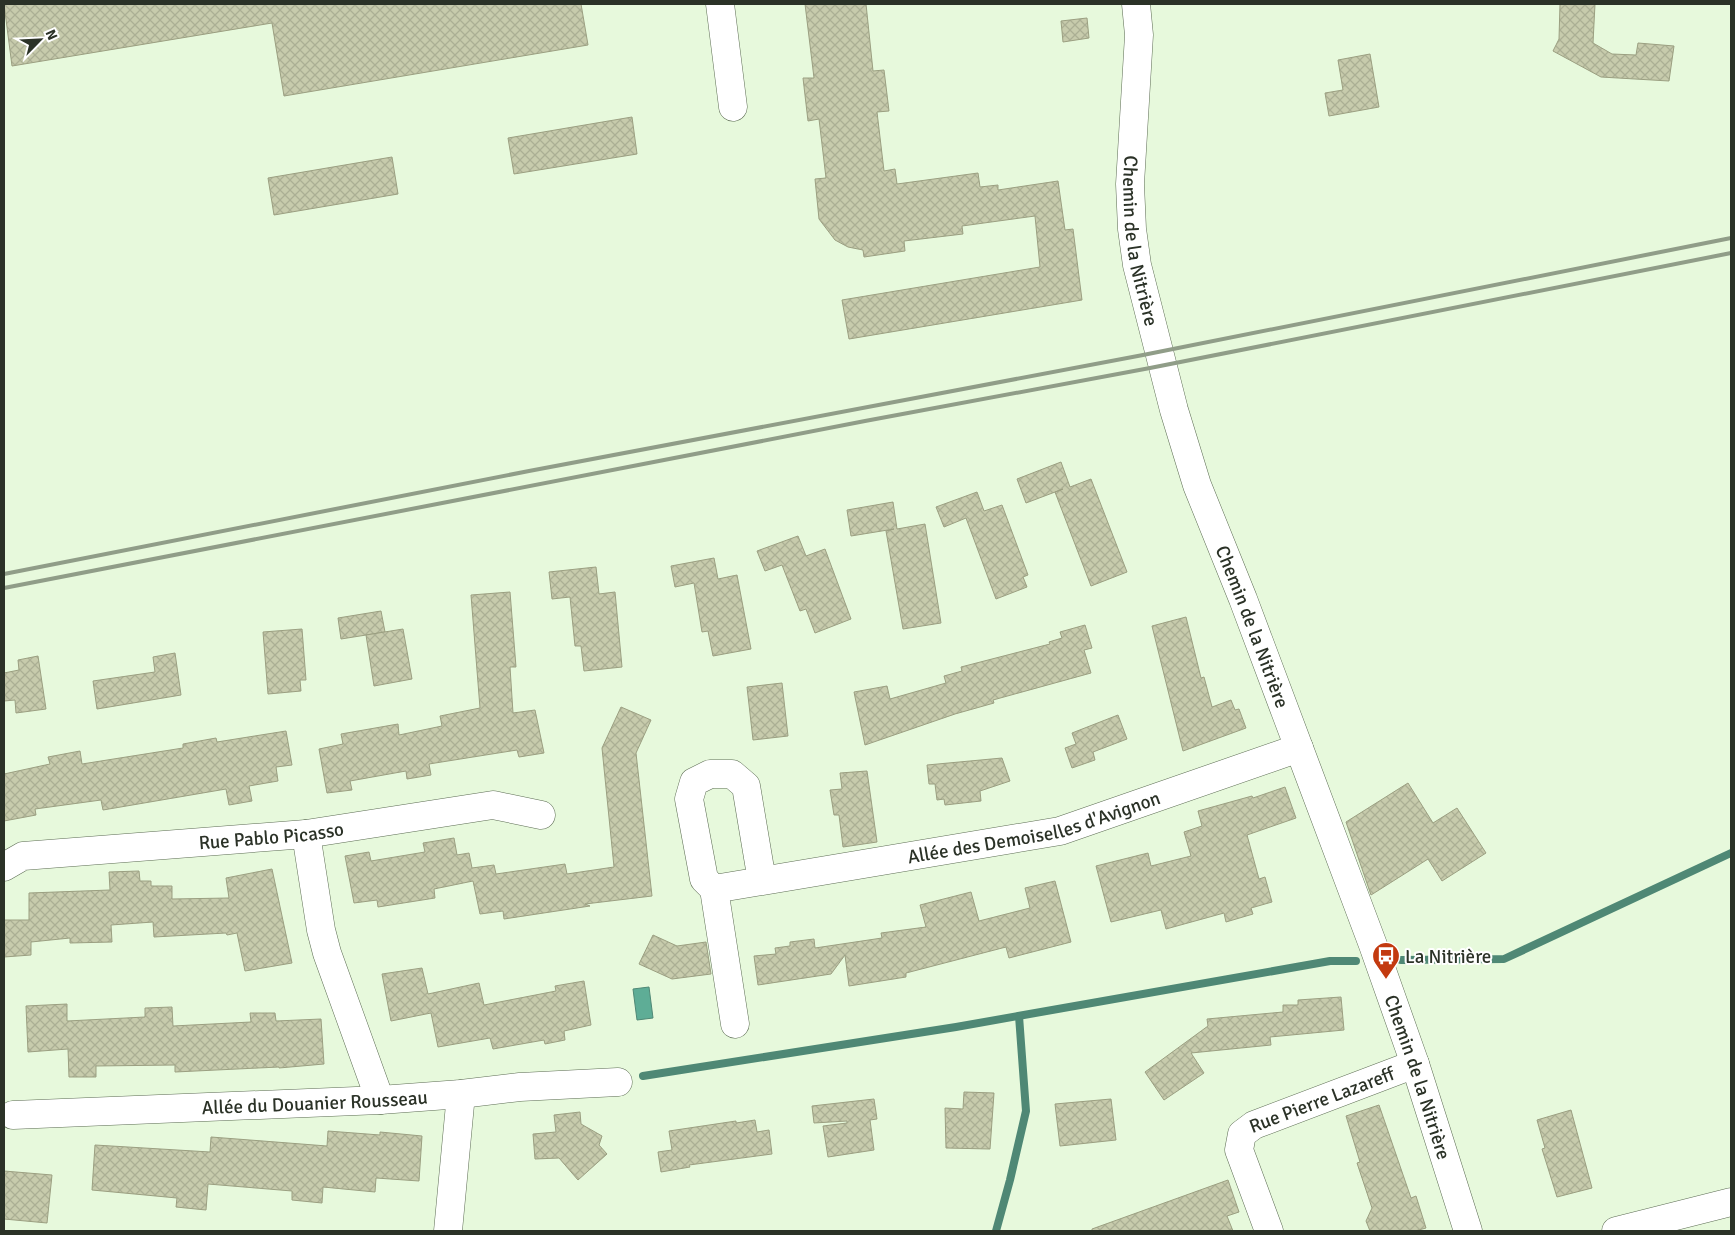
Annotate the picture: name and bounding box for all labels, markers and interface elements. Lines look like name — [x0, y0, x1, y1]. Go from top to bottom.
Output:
north arrow — [15, 15, 65, 65]
text: N — [42, 27, 61, 43]
street label: Chemin de la Nitrière — [1117, 155, 1163, 329]
street label: Chemin de la Nitrière — [1210, 542, 1294, 711]
street label: Allée des Demoiselles d'Avignon — [906, 786, 1164, 869]
street label: Rue Pablo Picasso — [198, 817, 346, 855]
bus stop icon: La Nitrière — [1371, 941, 1401, 980]
place label: La Nitrière — [1405, 945, 1491, 969]
street label: Chemin de la Nitrière — [1379, 992, 1456, 1163]
street label: Rue Pierre Lazareff — [1246, 1062, 1399, 1139]
street label: Allée du Douanier Rousseau — [201, 1085, 429, 1120]

